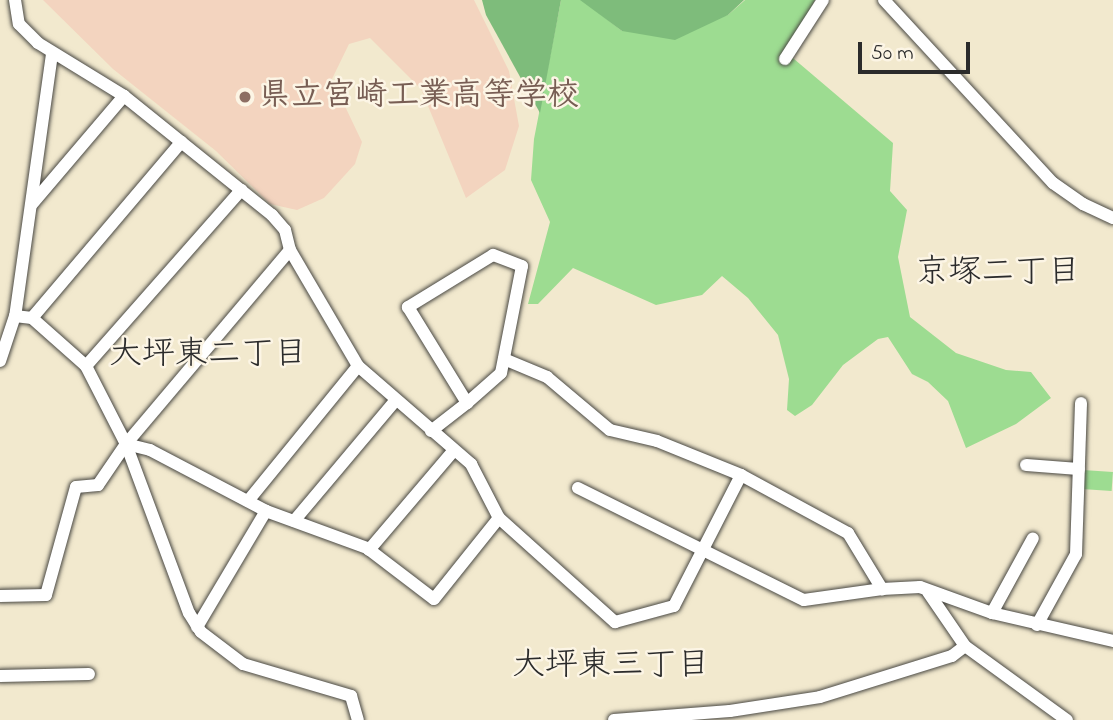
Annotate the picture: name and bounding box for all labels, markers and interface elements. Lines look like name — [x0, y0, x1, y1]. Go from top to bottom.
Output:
scale bar — [861, 28, 973, 72]
text: 50 m — [871, 39, 914, 69]
place label: 県立宮崎工業高等学校 — [259, 78, 579, 116]
marker: 県立宮崎工業高等学校 — [237, 89, 253, 105]
district label: 京塚二丁目 — [916, 254, 1080, 294]
district label: 大坪東二丁目 — [109, 336, 307, 376]
district label: 大坪東三丁目 — [512, 647, 710, 687]

